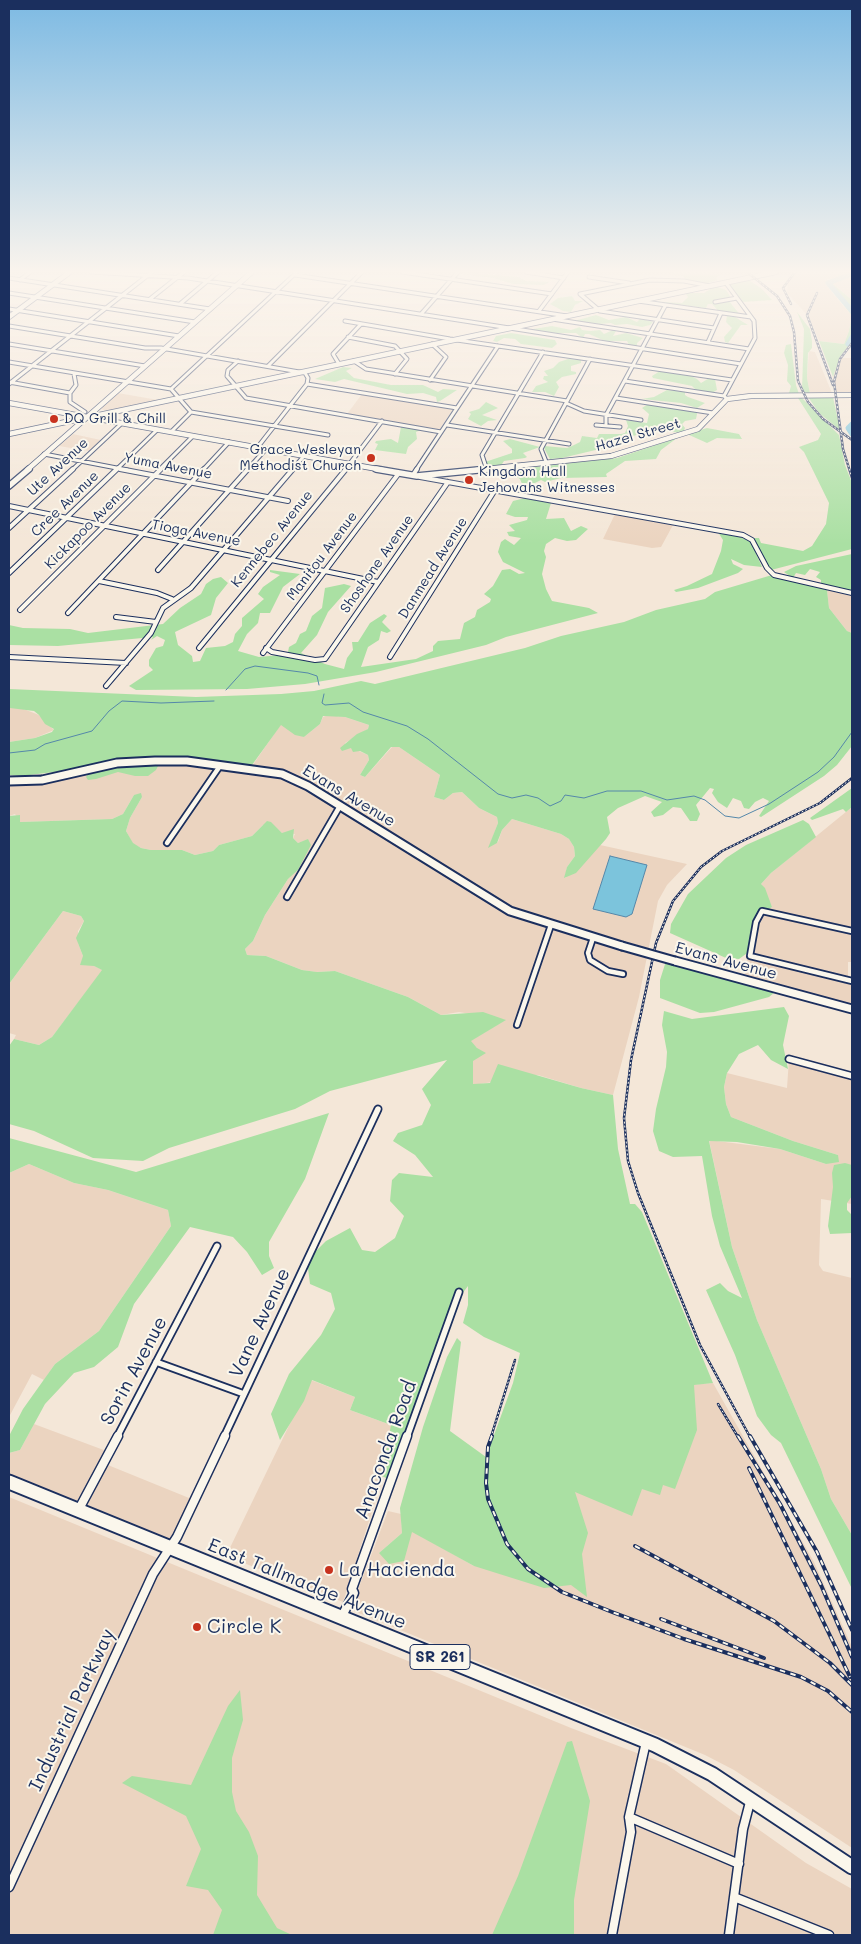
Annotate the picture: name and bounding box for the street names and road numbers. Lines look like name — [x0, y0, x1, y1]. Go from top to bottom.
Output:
street label: Hazel Street — [594, 415, 682, 455]
street label: Ute Avenue — [24, 435, 92, 499]
street label: Yuma Avenue — [122, 449, 214, 483]
street label: Cree Avenue — [28, 468, 102, 540]
street label: Kickapoo Avenue — [41, 479, 135, 573]
street label: Kennebec Avenue — [228, 487, 316, 591]
street label: Manitou Avenue — [283, 508, 361, 604]
street label: Shoshone Avenue — [337, 511, 417, 617]
street label: Danmead Avenue — [395, 514, 471, 622]
street label: Tioga Avenue — [150, 516, 242, 550]
street label: Evans Avenue — [299, 761, 399, 831]
street label: Evans Avenue — [673, 938, 779, 984]
street label: Vane Avenue — [225, 1265, 295, 1381]
street label: Sorin Avenue — [96, 1313, 172, 1429]
street label: Anaconda Road — [350, 1378, 422, 1522]
street label: East Tallmadge Avenue — [204, 1534, 410, 1634]
street label: Industrial Parkway — [24, 1625, 120, 1795]
road number: SR 261 — [410, 1644, 470, 1670]

